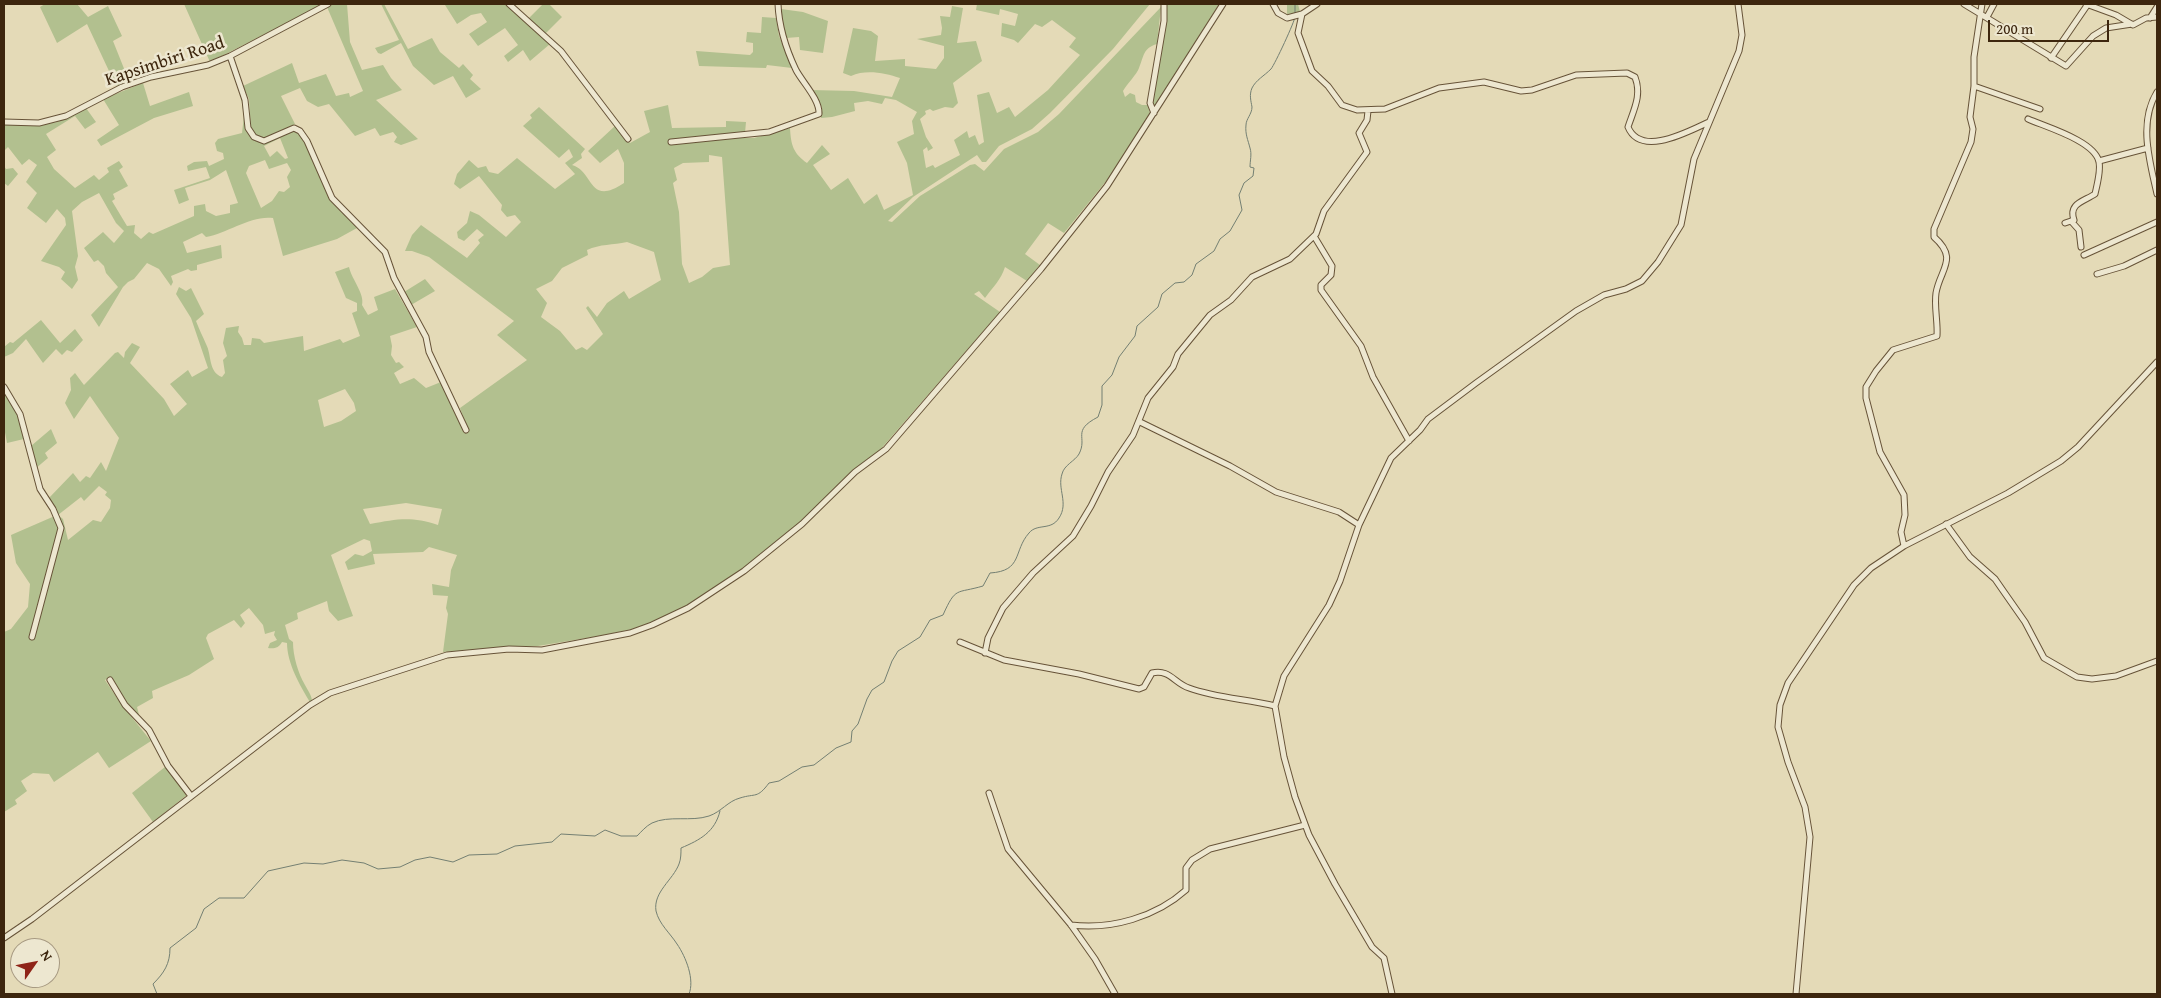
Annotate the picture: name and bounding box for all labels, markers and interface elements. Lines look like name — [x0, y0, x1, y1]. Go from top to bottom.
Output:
scale bar — [1991, 10, 2112, 42]
text: 200 m — [1996, 18, 2033, 39]
street label: Kapsimbiri Road — [103, 33, 227, 91]
north arrow — [10, 938, 60, 988]
text: N — [36, 946, 58, 965]

